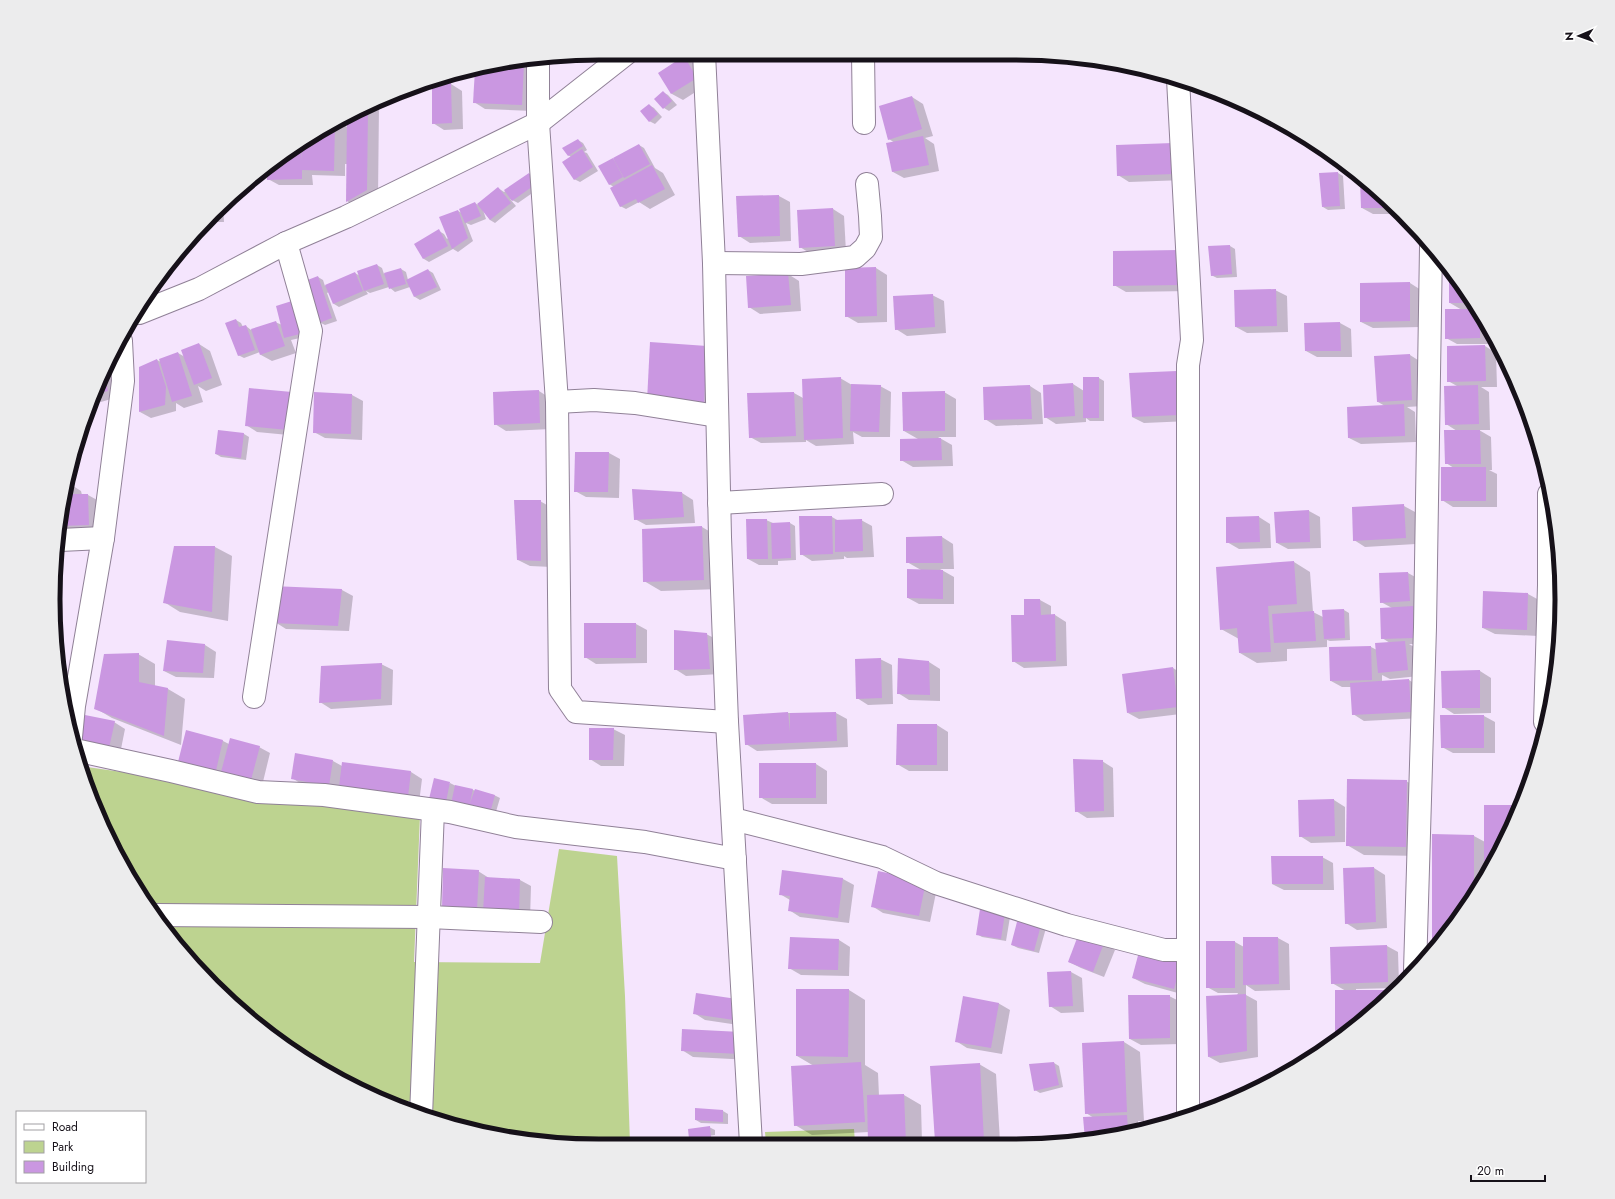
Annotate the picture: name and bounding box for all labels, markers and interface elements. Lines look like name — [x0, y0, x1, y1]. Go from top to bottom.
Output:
north arrow — [1559, 16, 1599, 56]
text: N — [1561, 32, 1577, 41]
legend — [16, 1111, 146, 1183]
text: Road — [52, 1118, 78, 1136]
text: Park — [52, 1138, 74, 1156]
scale bar — [1471, 1157, 1545, 1183]
text: Building — [52, 1158, 94, 1176]
text: 20 m — [1477, 1162, 1504, 1180]

